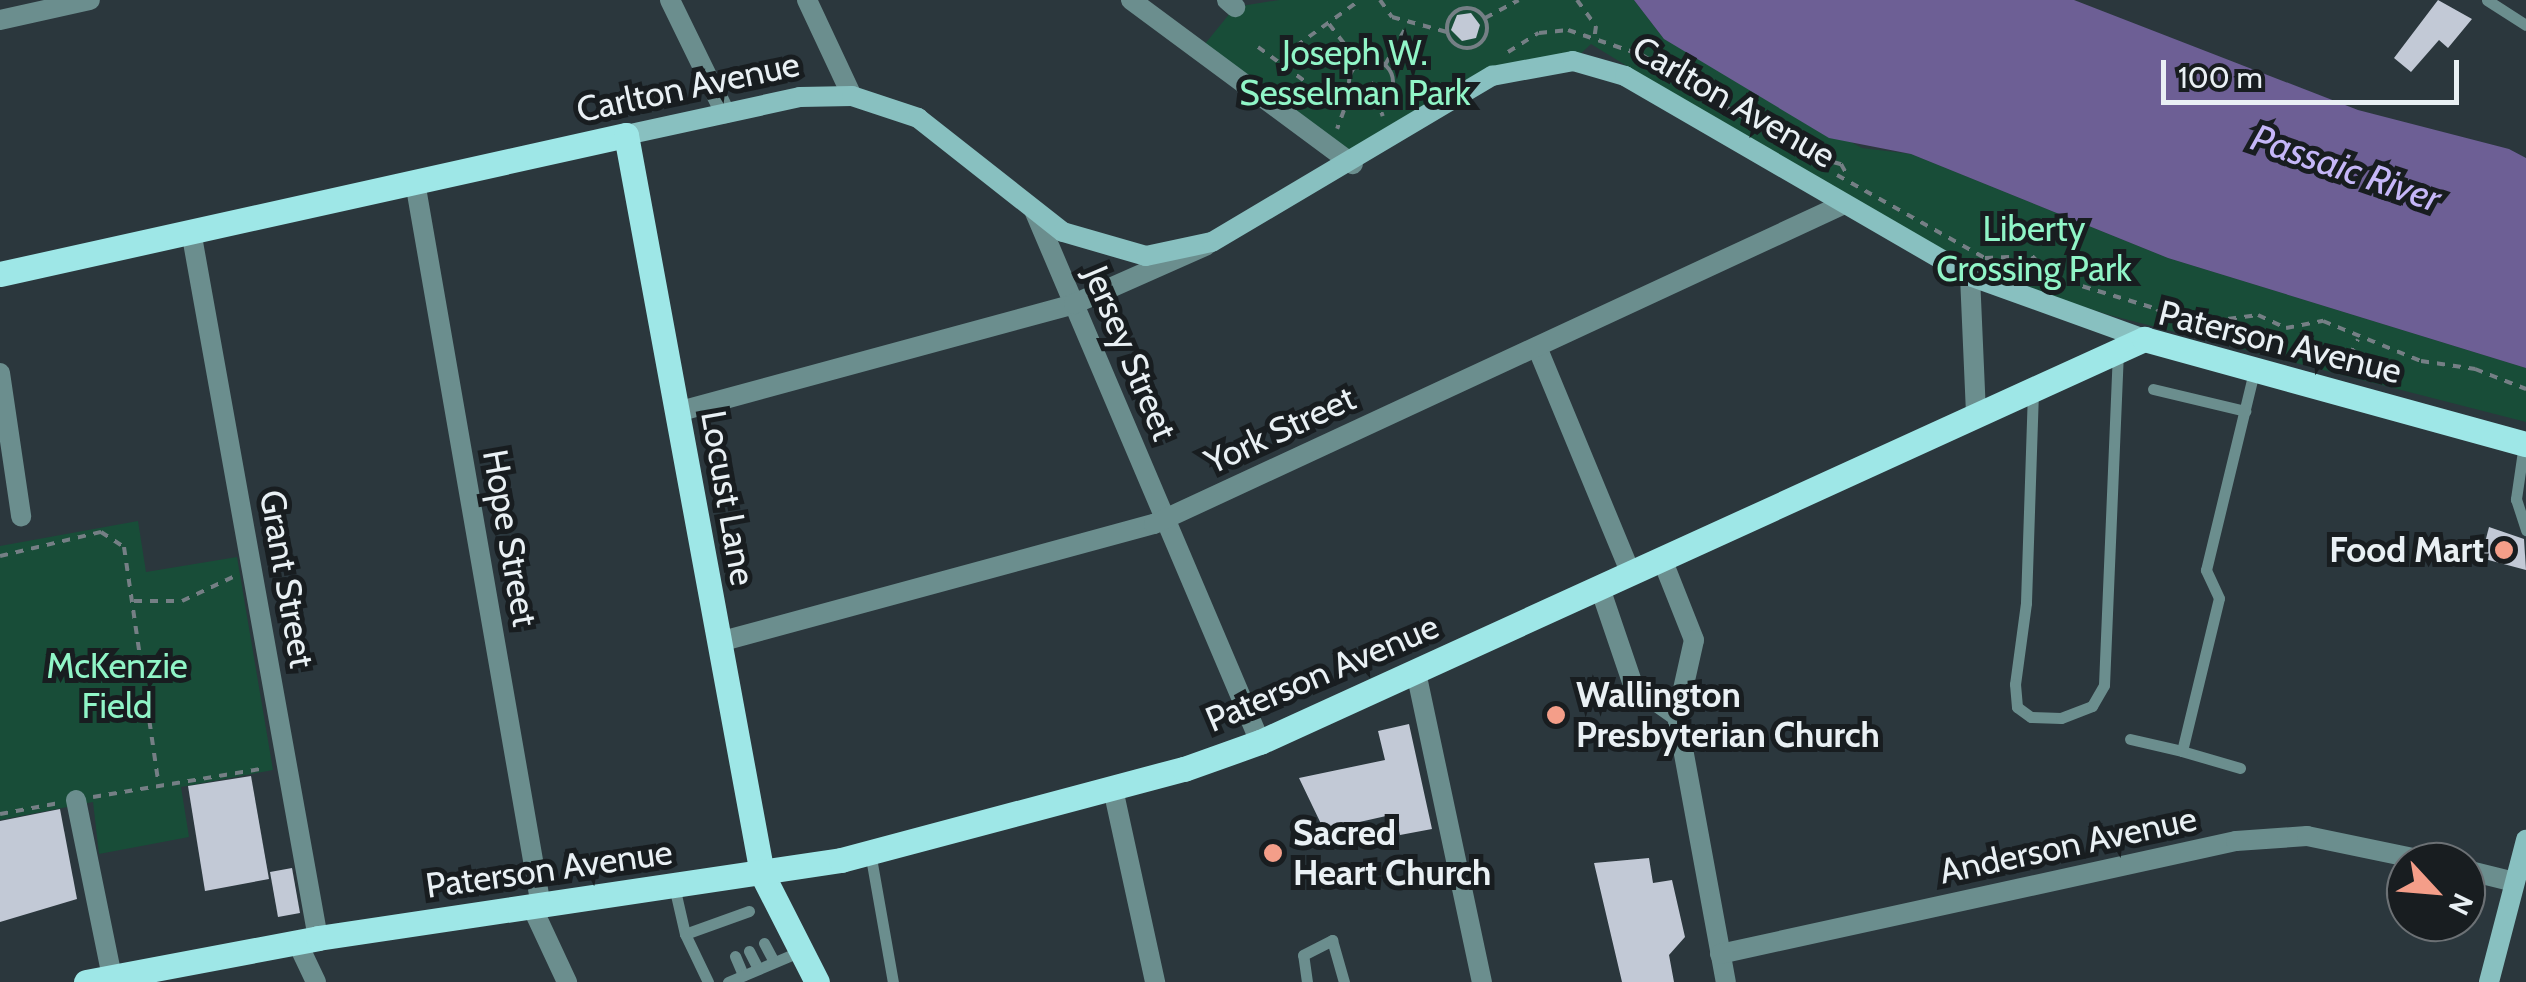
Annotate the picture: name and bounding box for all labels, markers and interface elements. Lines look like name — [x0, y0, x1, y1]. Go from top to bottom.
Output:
street label: Carlton Avenue — [1625, 27, 1843, 177]
park label: Joseph W. Sesselman Park — [1239, 32, 1471, 114]
scale bar — [2166, 40, 2464, 102]
street label: Carlton Avenue — [573, 43, 803, 131]
text: 100 m — [2178, 59, 2263, 96]
water label: Passaic River — [2245, 114, 2447, 222]
park label: Liberty Crossing Park — [1936, 208, 2132, 290]
street label: Jersey Street — [1074, 260, 1186, 446]
street label: Paterson Avenue — [2154, 292, 2406, 392]
street label: York Street — [1198, 377, 1362, 483]
street label: Locust Lane — [692, 407, 764, 589]
street label: Hope Street — [474, 446, 546, 630]
street label: Grant Street — [251, 487, 323, 671]
place label: Food Mart — [2329, 529, 2484, 571]
marker: Food Mart — [2493, 539, 2515, 561]
street label: Paterson Avenue — [1199, 605, 1445, 741]
park label: McKenzie Field — [46, 645, 188, 727]
place label: Wallington Presbyterian Church — [1576, 674, 1880, 756]
marker: Wallington Presbyterian Church — [1545, 704, 1567, 726]
street label: Anderson Avenue — [1936, 797, 2200, 893]
place label: Sacred Heart Church — [1293, 812, 1491, 894]
street label: Paterson Avenue — [423, 831, 675, 907]
marker: Sacred Heart Church — [1262, 842, 1284, 864]
north arrow — [2386, 842, 2486, 942]
text: N — [2442, 888, 2481, 921]

